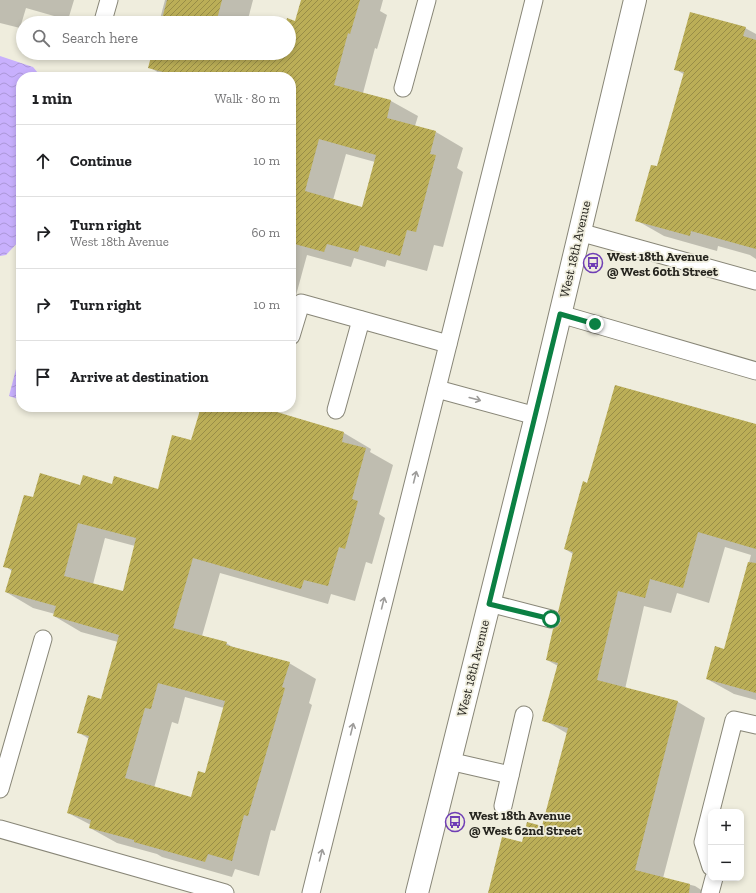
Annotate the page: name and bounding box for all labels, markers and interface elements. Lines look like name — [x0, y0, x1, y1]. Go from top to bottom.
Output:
search box — [16, 16, 296, 60]
icon: search — [30, 27, 52, 49]
text: Search here — [62, 29, 138, 47]
text: 1 min — [32, 88, 72, 108]
text: Walk · 80 m — [215, 91, 280, 106]
icon: ahead — [32, 150, 54, 172]
text: Continue — [70, 152, 132, 170]
text: 10 m — [253, 153, 280, 168]
street label: West 18th Avenue — [557, 199, 593, 299]
text: Turn right — [70, 216, 141, 234]
icon: right — [32, 222, 54, 244]
text: 60 m — [251, 225, 280, 240]
text: West 18th Avenue — [70, 234, 169, 249]
place label: West 18th Avenue @ West 60th Street — [607, 249, 719, 279]
bus stop icon: West 18th Avenue @ West 60th Street — [582, 252, 604, 274]
icon: right — [32, 294, 54, 316]
text: Turn right — [70, 296, 141, 314]
text: 10 m — [253, 297, 280, 312]
route end — [586, 315, 604, 333]
icon: arrive — [32, 366, 54, 388]
text: Arrive at destination — [70, 368, 209, 386]
one-way arrow — [468, 396, 481, 403]
one-way arrow — [412, 471, 419, 484]
one-way arrow — [380, 597, 388, 610]
route start — [542, 610, 560, 628]
street label: West 18th Avenue — [454, 618, 492, 718]
one-way arrow — [349, 723, 356, 736]
place label: West 18th Avenue @ West 62nd Street — [469, 808, 583, 838]
map controls — [708, 809, 744, 881]
button: + — [708, 809, 744, 845]
bus stop icon: West 18th Avenue @ West 62nd Street — [444, 811, 466, 833]
button: − — [708, 845, 744, 881]
one-way arrow — [317, 849, 325, 862]

